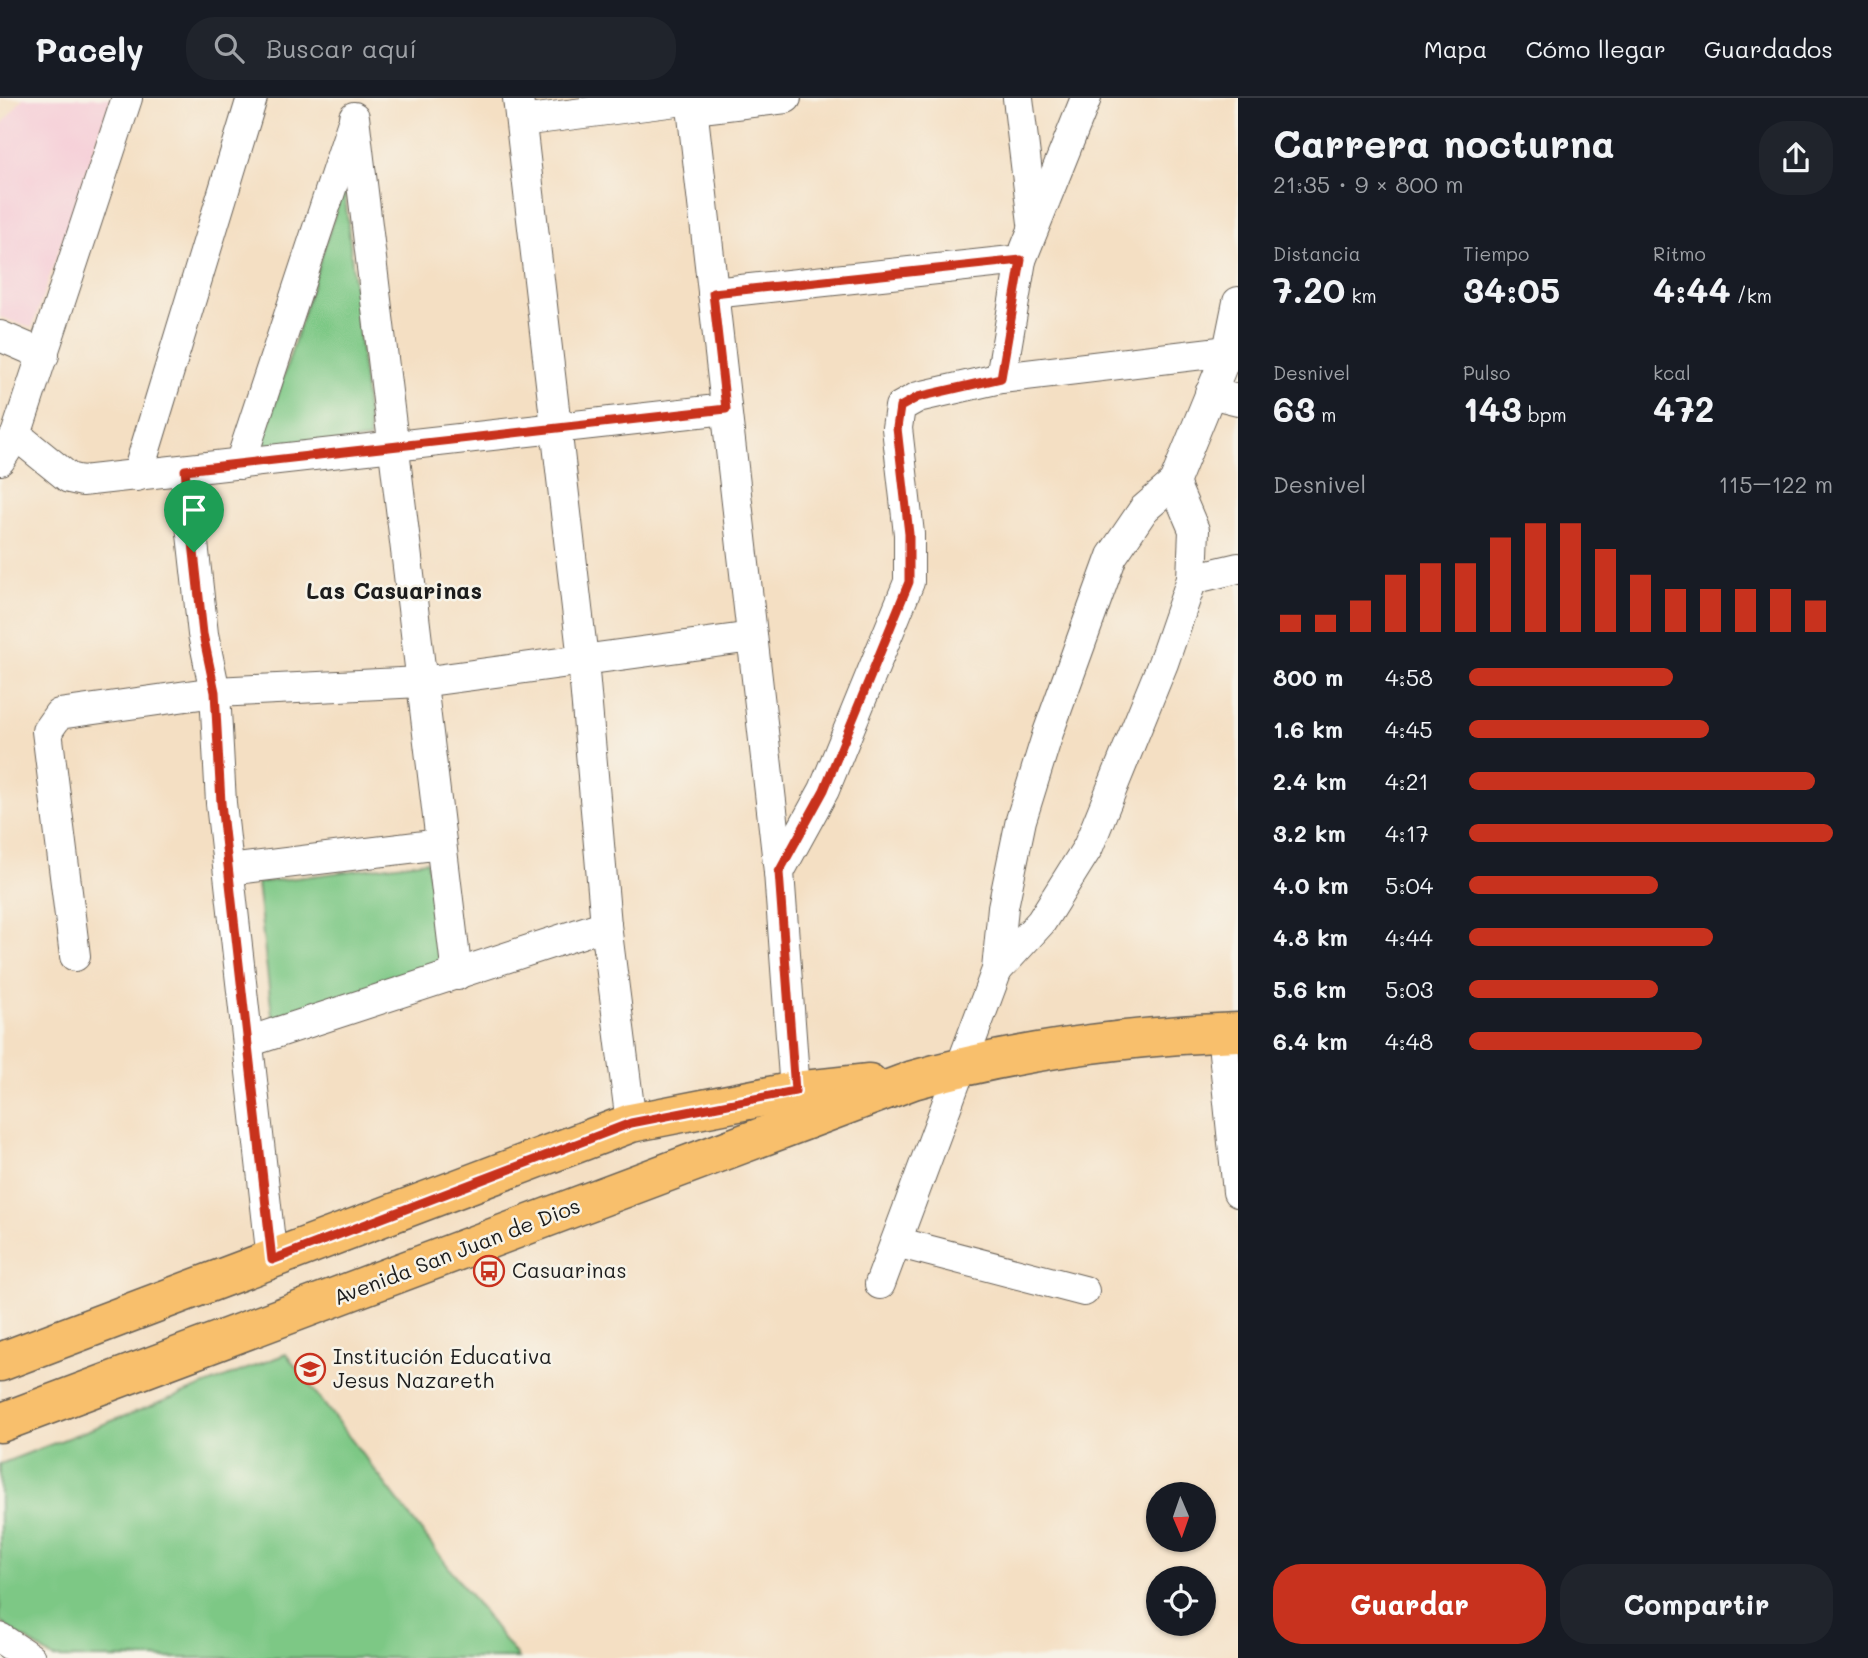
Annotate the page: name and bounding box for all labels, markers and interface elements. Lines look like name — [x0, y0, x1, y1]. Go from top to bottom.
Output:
search box — [186, 17, 676, 80]
text: Pacely — [35, 27, 144, 70]
icon: search — [210, 29, 248, 67]
text: Buscar aquí — [266, 31, 417, 65]
text: Mapa — [1424, 33, 1488, 64]
text: Cómo llegar — [1526, 33, 1666, 64]
text: Guardados — [1704, 33, 1833, 64]
text: Carrera nocturna — [1273, 118, 1615, 168]
button: share — [1759, 121, 1833, 195]
text: 21:35 · 9 × 800 m — [1273, 169, 1464, 199]
text: Distancia — [1273, 241, 1361, 266]
text: Tiempo — [1463, 241, 1529, 266]
text: Ritmo — [1653, 241, 1706, 266]
text: 7.20 — [1273, 266, 1345, 312]
text: 34:05 — [1463, 266, 1560, 312]
text: 4:44 — [1653, 266, 1731, 312]
text: km — [1345, 283, 1377, 308]
text: /km — [1731, 283, 1772, 308]
text: Desnivel — [1273, 360, 1350, 385]
text: Pulso — [1463, 360, 1510, 385]
text: kcal — [1653, 360, 1691, 385]
text: 63 — [1273, 385, 1315, 431]
text: 143 — [1463, 385, 1522, 431]
text: 472 — [1653, 385, 1714, 431]
text: m — [1315, 402, 1336, 427]
text: bpm — [1522, 402, 1567, 427]
text: Desnivel — [1273, 469, 1366, 499]
text: 115–122 m — [1719, 469, 1833, 499]
pin — [164, 480, 224, 552]
icon: arrive — [175, 491, 213, 529]
district label: Las Casuarinas — [306, 575, 482, 605]
text: 800 m — [1273, 662, 1343, 692]
text: 4:58 — [1385, 662, 1433, 692]
text: 1.6 km — [1273, 714, 1343, 744]
text: 4:45 — [1385, 714, 1433, 744]
text: 2.4 km — [1273, 766, 1346, 796]
text: 4:21 — [1385, 766, 1429, 796]
text: 3.2 km — [1273, 818, 1346, 848]
text: 4:17 — [1385, 818, 1429, 848]
text: 4.0 km — [1273, 870, 1348, 900]
text: 5:04 — [1385, 870, 1433, 900]
text: 4.8 km — [1273, 922, 1348, 952]
text: 4:44 — [1385, 922, 1433, 952]
text: 5.6 km — [1273, 974, 1346, 1004]
text: 5:03 — [1385, 974, 1433, 1004]
text: 6.4 km — [1273, 1026, 1348, 1056]
text: 4:48 — [1385, 1026, 1433, 1056]
street label: Avenida San Juan de Dios — [329, 1191, 584, 1310]
bus stop icon: Casuarinas — [472, 1254, 506, 1288]
place label: Casuarinas — [512, 1256, 627, 1283]
place label: Institución Educativa Jesus Nazareth — [333, 1342, 552, 1393]
school or university icon: Institución Educativa Jesus Nazareth — [293, 1352, 327, 1386]
north arrow — [1146, 1482, 1216, 1552]
map controls — [1146, 1482, 1216, 1636]
button: Guardar — [1273, 1564, 1546, 1644]
button: Compartir — [1560, 1564, 1833, 1644]
button: locate — [1146, 1566, 1216, 1636]

